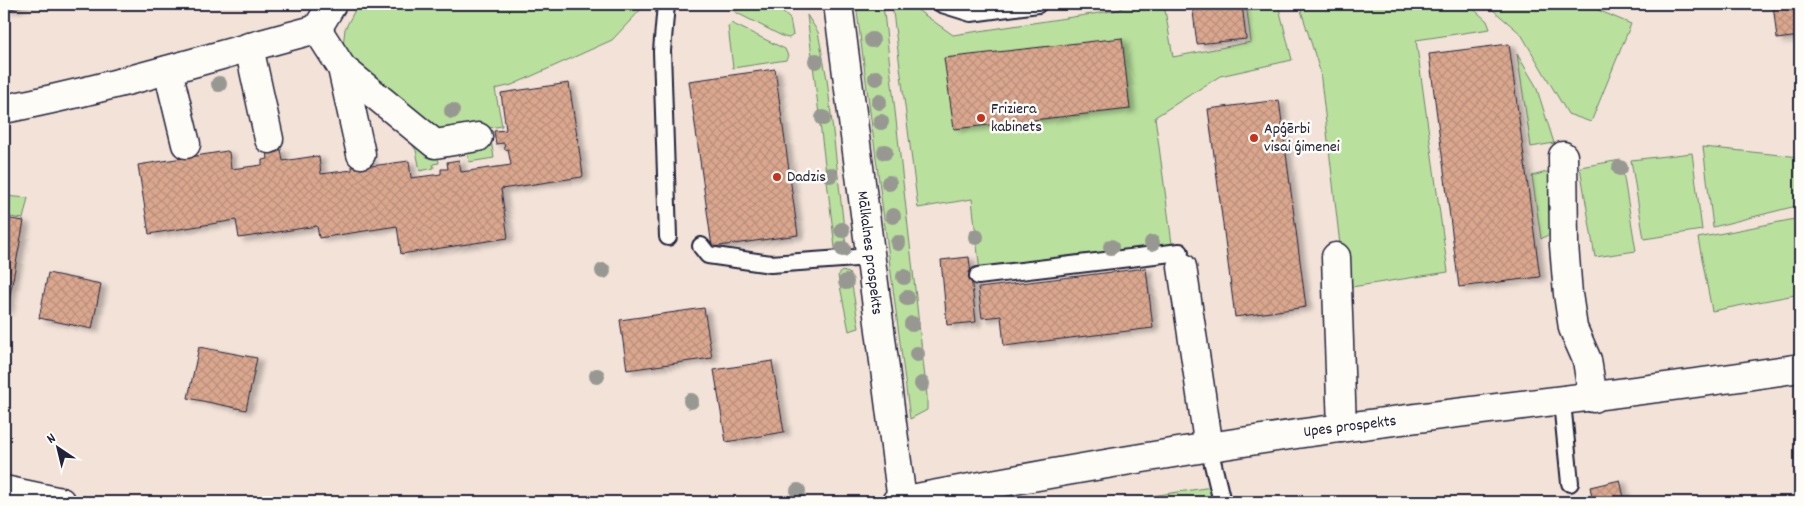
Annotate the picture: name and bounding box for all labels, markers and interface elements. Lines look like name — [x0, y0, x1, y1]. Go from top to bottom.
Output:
place label: Friziera kabinets — [991, 98, 1042, 139]
marker: Friziera kabinets — [975, 112, 987, 124]
place label: Apģērbi visai ģimenei — [1264, 118, 1340, 159]
marker: Apģērbi visai ģimenei — [1248, 132, 1260, 144]
place label: Dadzis — [787, 166, 826, 189]
marker: Dadzis — [771, 171, 783, 183]
street label: Mālkalnes prospekts — [850, 190, 888, 317]
street label: Upes prospekts — [1302, 410, 1398, 444]
north arrow — [32, 424, 82, 474]
text: N — [43, 429, 60, 449]

